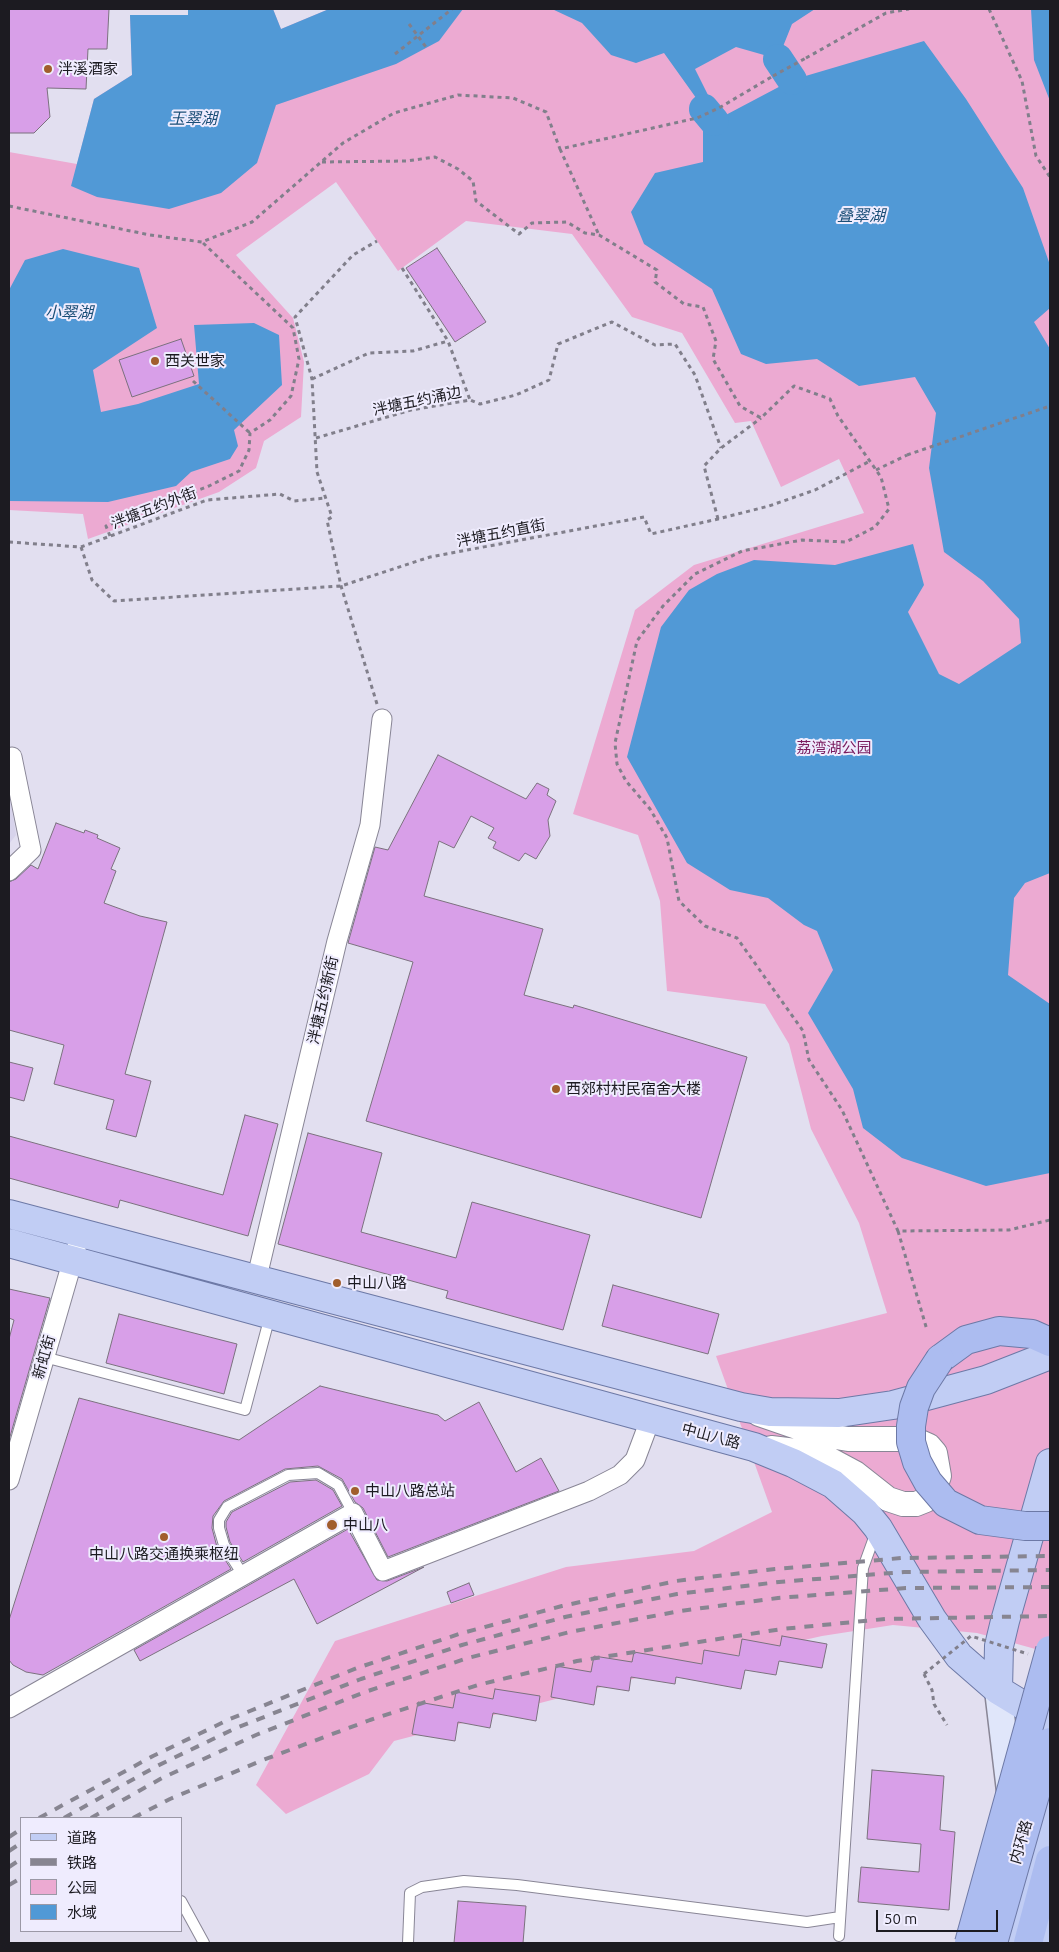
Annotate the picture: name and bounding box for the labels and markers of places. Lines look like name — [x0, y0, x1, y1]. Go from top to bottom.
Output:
place label: 泮溪酒家 — [58, 60, 118, 78]
marker: 泮溪酒家 — [42, 63, 54, 75]
place label: 西关世家 — [165, 352, 225, 370]
marker: 西关世家 — [149, 355, 161, 367]
place label: 西郊村村民宿舍大楼 — [566, 1080, 701, 1098]
marker: 西郊村村民宿舍大楼 — [550, 1083, 562, 1095]
place label: 中山八路 — [347, 1274, 407, 1292]
marker: 中山八路 — [331, 1277, 343, 1289]
place label: 中山八路总站 — [365, 1482, 455, 1500]
marker: 中山八路总站 — [349, 1485, 361, 1497]
place label: 中山八 — [343, 1516, 388, 1534]
marker: 中山八 — [325, 1518, 339, 1532]
marker: 中山八路交通换乘枢纽 — [158, 1531, 170, 1543]
place label: 中山八路交通换乘枢纽 — [89, 1545, 239, 1563]

